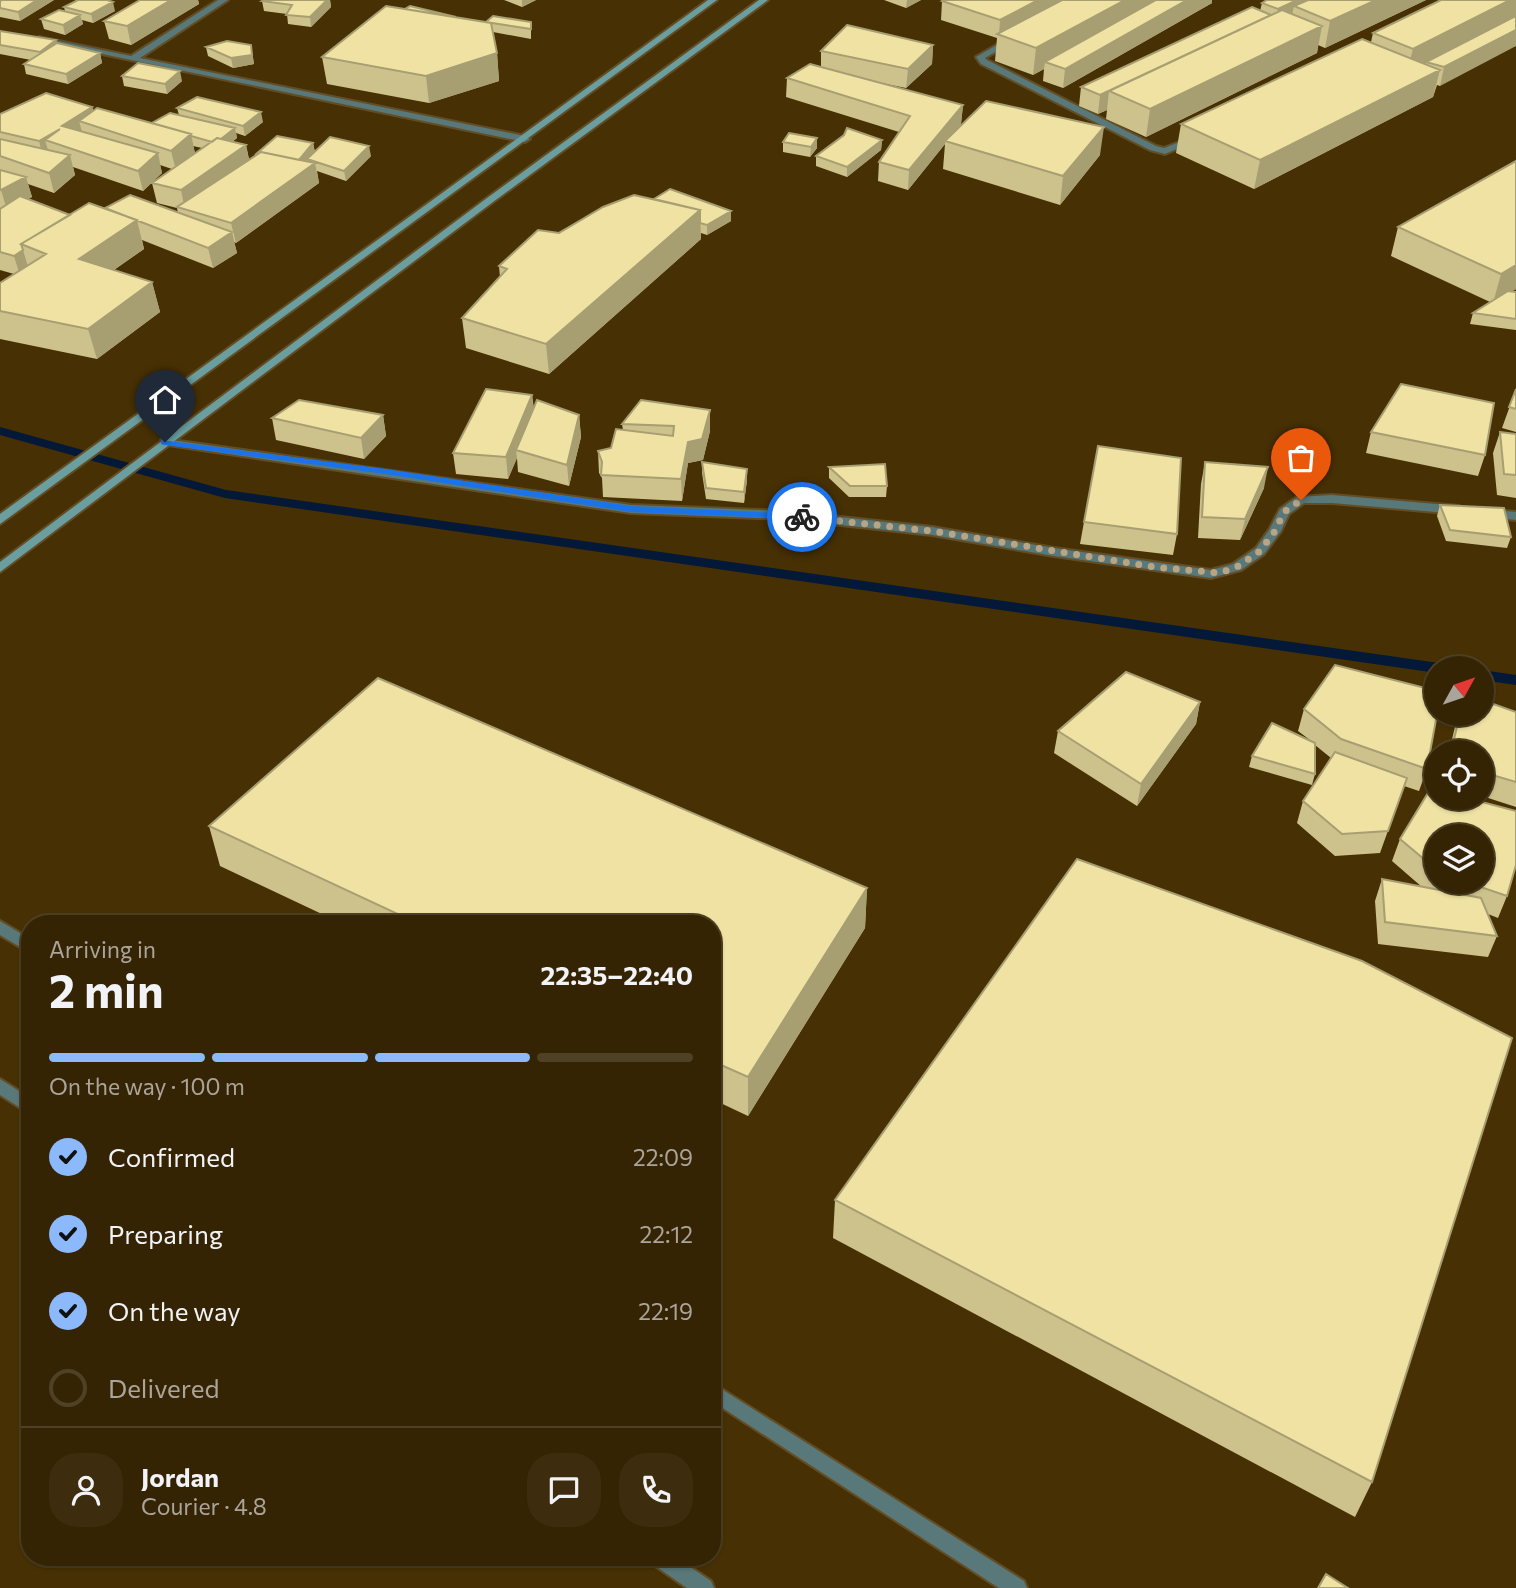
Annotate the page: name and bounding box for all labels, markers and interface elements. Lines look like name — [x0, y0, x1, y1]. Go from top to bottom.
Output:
pin — [135, 370, 195, 442]
icon: home — [146, 381, 184, 419]
pin — [1271, 428, 1331, 500]
icon: bag — [1282, 439, 1320, 477]
courier — [767, 482, 837, 552]
icon: bike — [783, 498, 821, 536]
north arrow — [1424, 656, 1494, 726]
map controls — [1424, 656, 1494, 894]
button: locate — [1424, 740, 1494, 810]
button: layers — [1424, 824, 1494, 894]
text: Arriving in — [49, 935, 156, 963]
text: 22:35–22:40 — [541, 959, 693, 990]
text: 2 min — [49, 961, 164, 1017]
text: On the way · 100 m — [49, 1072, 245, 1100]
icon: check — [49, 1138, 87, 1176]
text: Confirmed — [108, 1141, 235, 1172]
text: 22:09 — [633, 1143, 693, 1171]
icon: check — [49, 1215, 87, 1253]
text: Preparing — [108, 1218, 223, 1249]
text: 22:12 — [639, 1220, 693, 1248]
icon: check — [49, 1292, 87, 1330]
text: On the way — [108, 1295, 241, 1326]
text: 22:19 — [638, 1297, 693, 1325]
text: Delivered — [108, 1372, 219, 1403]
button: person — [49, 1453, 123, 1527]
button: chat — [527, 1453, 601, 1527]
button: phone — [619, 1453, 693, 1527]
text: Jordan — [141, 1461, 219, 1492]
text: Courier · 4.8 — [141, 1492, 267, 1520]

